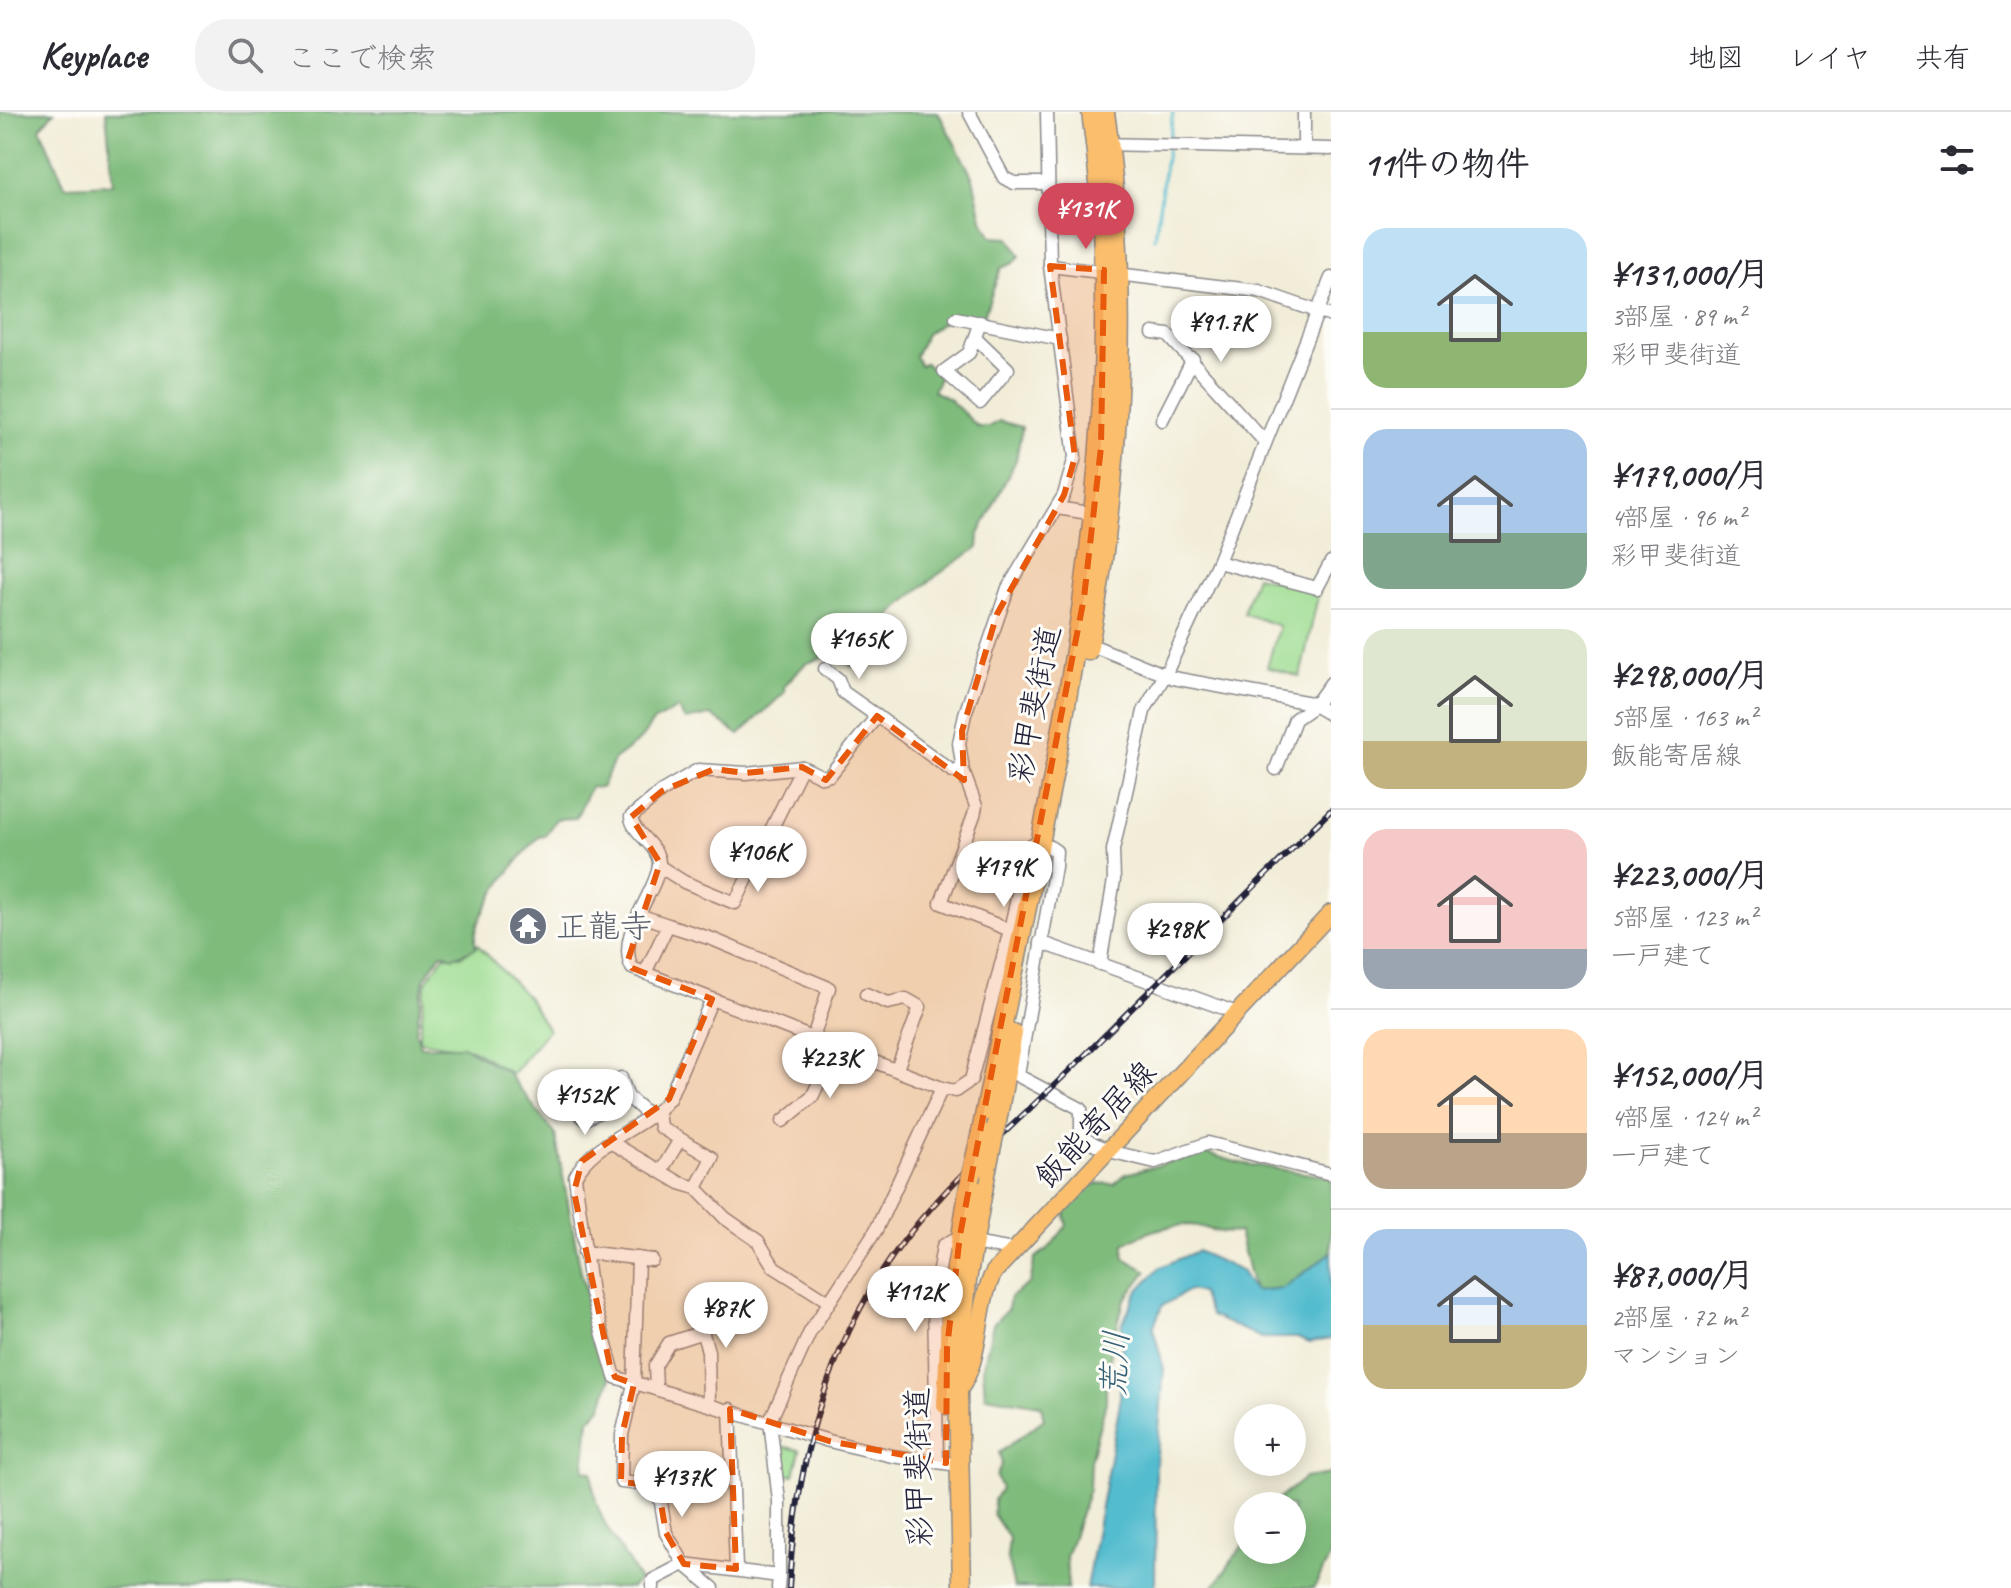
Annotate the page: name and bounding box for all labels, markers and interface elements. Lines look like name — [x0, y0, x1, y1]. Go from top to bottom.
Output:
search box — [195, 19, 755, 91]
text: Keyplace — [40, 32, 147, 79]
icon: search — [223, 33, 267, 77]
text: ここで検索 — [287, 39, 437, 77]
text: 地図 — [1688, 40, 1744, 75]
text: レイヤ — [1788, 40, 1871, 75]
text: 共有 — [1915, 40, 1971, 75]
icon: filters — [1935, 138, 1979, 182]
text: 11件の物件 — [1363, 142, 1530, 185]
pin: ¥131K — [1030, 183, 1142, 251]
text: ¥131K — [1056, 192, 1116, 225]
text: ¥131,000/月 — [1611, 252, 1770, 295]
icon: home — [1427, 260, 1523, 356]
pin: ¥91.7K — [1156, 296, 1286, 364]
text: 3部屋 · 89 m² — [1611, 300, 1745, 333]
text: ¥91.7K — [1189, 305, 1253, 338]
text: 彩甲斐街道 — [1611, 338, 1741, 371]
text: ¥179,000/月 — [1611, 453, 1770, 496]
icon: home — [1427, 461, 1523, 557]
text: 4部屋 · 96 m² — [1611, 501, 1745, 534]
text: 彩甲斐街道 — [1611, 539, 1741, 572]
pin: ¥165K — [803, 613, 915, 681]
text: ¥165K — [829, 622, 889, 655]
street label: 彩甲斐街道 — [999, 622, 1070, 787]
text: ¥298,000/月 — [1611, 653, 1770, 696]
icon: home — [1427, 661, 1523, 757]
text: 5部屋 · 163 m² — [1611, 701, 1756, 734]
text: 飯能寄居線 — [1611, 739, 1741, 772]
pin: ¥106K — [702, 826, 814, 894]
text: ¥106K — [728, 835, 788, 868]
pin: ¥179K — [948, 841, 1060, 909]
text: ¥179K — [974, 850, 1034, 883]
text: ¥223,000/月 — [1611, 853, 1770, 896]
icon: home — [1427, 861, 1523, 957]
text: 5部屋 · 123 m² — [1611, 901, 1756, 934]
pin: ¥298K — [1119, 903, 1231, 971]
temple icon: 正龍寺 — [507, 905, 549, 947]
place label: 正龍寺 — [556, 906, 652, 947]
text: ¥298K — [1145, 912, 1205, 945]
text: 一戸建て — [1611, 939, 1715, 972]
pin: ¥223K — [774, 1032, 886, 1100]
text: ¥223K — [800, 1041, 860, 1074]
street label: 飯能寄居線 — [1026, 1052, 1165, 1197]
text: ¥152,000/月 — [1611, 1053, 1770, 1096]
icon: home — [1427, 1061, 1523, 1157]
pin: ¥152K — [529, 1069, 641, 1137]
text: ¥152K — [555, 1078, 615, 1111]
text: 4部屋 · 124 m² — [1611, 1101, 1756, 1134]
text: 一戸建て — [1611, 1139, 1715, 1172]
text: ¥87,000/月 — [1611, 1253, 1755, 1296]
icon: home — [1427, 1261, 1523, 1357]
pin: ¥112K — [859, 1266, 971, 1334]
text: ¥112K — [885, 1275, 945, 1308]
pin: ¥87K — [679, 1282, 773, 1350]
text: ¥87K — [702, 1291, 750, 1324]
text: 2部屋 · 72 m² — [1611, 1301, 1745, 1334]
water label: 荒川 — [1091, 1329, 1138, 1399]
text: マンション — [1611, 1339, 1740, 1372]
street label: 彩甲斐街道 — [897, 1387, 940, 1547]
map controls — [1234, 1404, 1306, 1564]
button: + — [1234, 1404, 1306, 1476]
pin: ¥137K — [626, 1451, 738, 1519]
text: ¥137K — [652, 1460, 712, 1493]
button: − — [1234, 1492, 1306, 1564]

